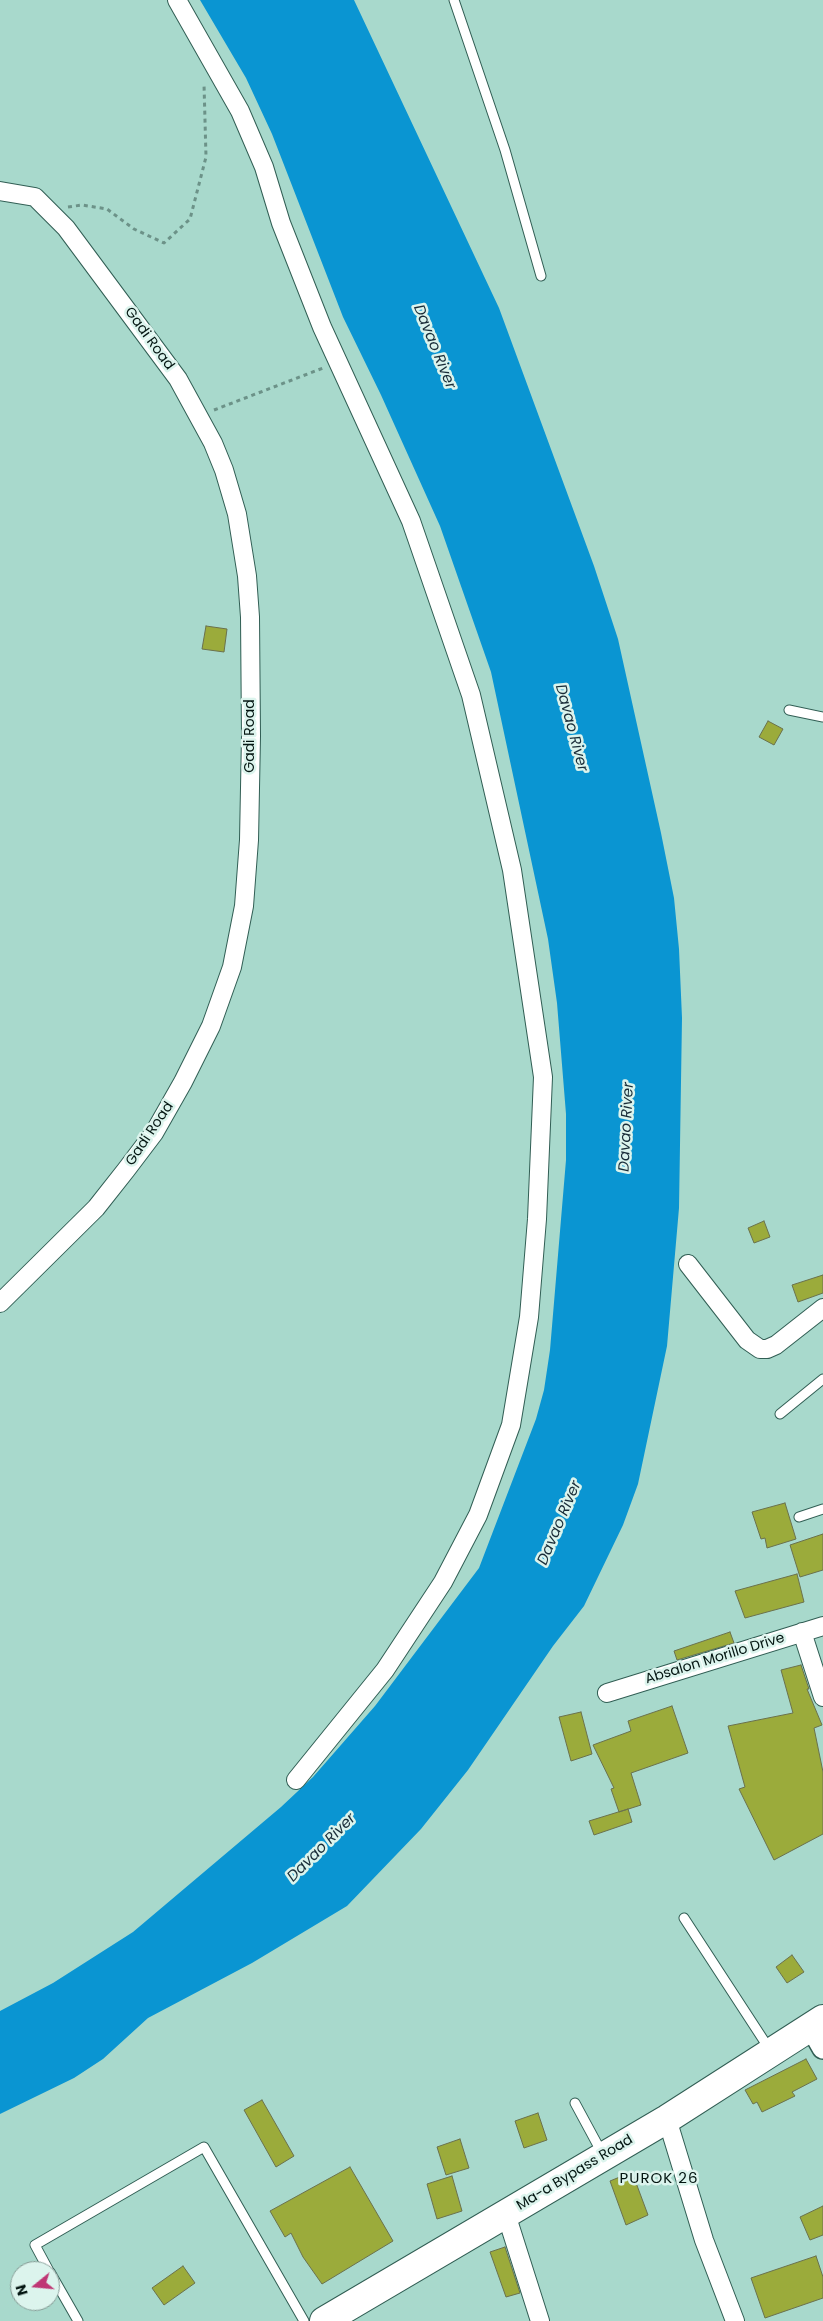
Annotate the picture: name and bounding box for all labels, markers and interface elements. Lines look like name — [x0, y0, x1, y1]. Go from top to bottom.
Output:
water label: Davao River — [409, 302, 459, 392]
street label: Gadi Road — [121, 304, 177, 374]
water label: Davao River — [551, 682, 591, 774]
street label: Gadi Road — [242, 699, 258, 773]
water label: Davao River — [616, 1082, 638, 1172]
street label: Gadi Road — [123, 1099, 177, 1169]
water label: Davao River — [534, 1478, 586, 1568]
street label: Absalon Morillo Drive — [643, 1630, 787, 1688]
water label: Davao River — [284, 1810, 360, 1886]
street label: Ma-a Bypass Road — [514, 2132, 636, 2214]
district label: PUROK 26 — [619, 2170, 699, 2188]
north arrow — [10, 2261, 60, 2311]
text: N — [11, 2282, 33, 2298]

